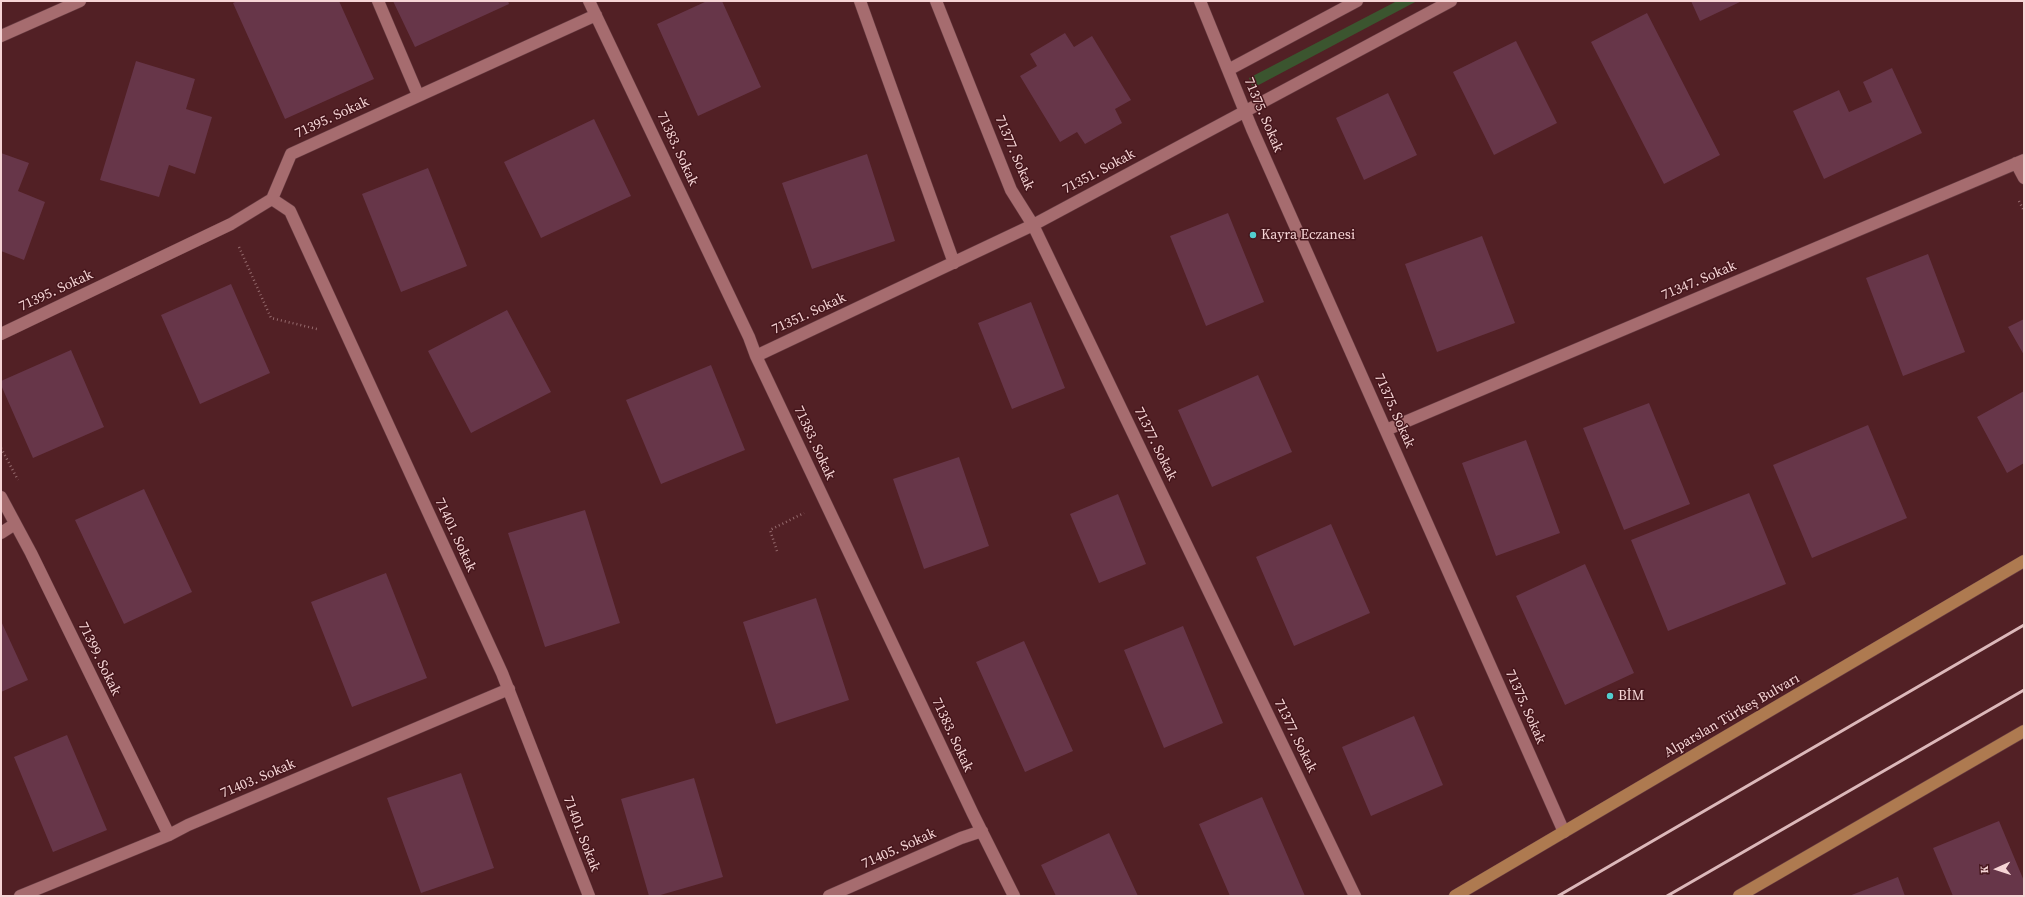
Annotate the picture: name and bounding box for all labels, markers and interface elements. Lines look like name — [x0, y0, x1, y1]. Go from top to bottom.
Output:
street label: 71375. Sokak — [1240, 75, 1286, 155]
street label: 71395. Sokak — [292, 94, 372, 142]
street label: 71383. Sokak — [653, 109, 701, 189]
street label: 71377. Sokak — [991, 113, 1037, 193]
street label: 71351. Sokak — [1060, 146, 1138, 198]
place label: Kayra Eczanesi — [1261, 227, 1355, 243]
marker: Kayra Eczanesi — [1248, 230, 1258, 240]
street label: 71347. Sokak — [1659, 258, 1739, 304]
street label: 71395. Sokak — [16, 267, 96, 315]
street label: 71351. Sokak — [769, 290, 849, 338]
street label: 71375. Sokak — [1370, 371, 1418, 451]
street label: 71383. Sokak — [790, 403, 838, 483]
street label: 71377. Sokak — [1130, 405, 1180, 483]
street label: 71401. Sokak — [431, 495, 479, 575]
street label: 71399. Sokak — [74, 620, 124, 698]
street label: 71375. Sokak — [1501, 667, 1549, 747]
street label: Alparslan Türkeş Bulvarı — [1661, 670, 1803, 762]
place label: BİM — [1618, 688, 1644, 704]
marker: BİM — [1605, 691, 1615, 701]
street label: 71383. Sokak — [928, 695, 976, 775]
street label: 71377. Sokak — [1270, 697, 1320, 775]
street label: 71403. Sokak — [218, 756, 298, 802]
street label: 71401. Sokak — [559, 794, 603, 874]
street label: 71405. Sokak — [859, 825, 939, 873]
north arrow — [1977, 849, 2017, 889]
text: K — [1977, 865, 1992, 874]

